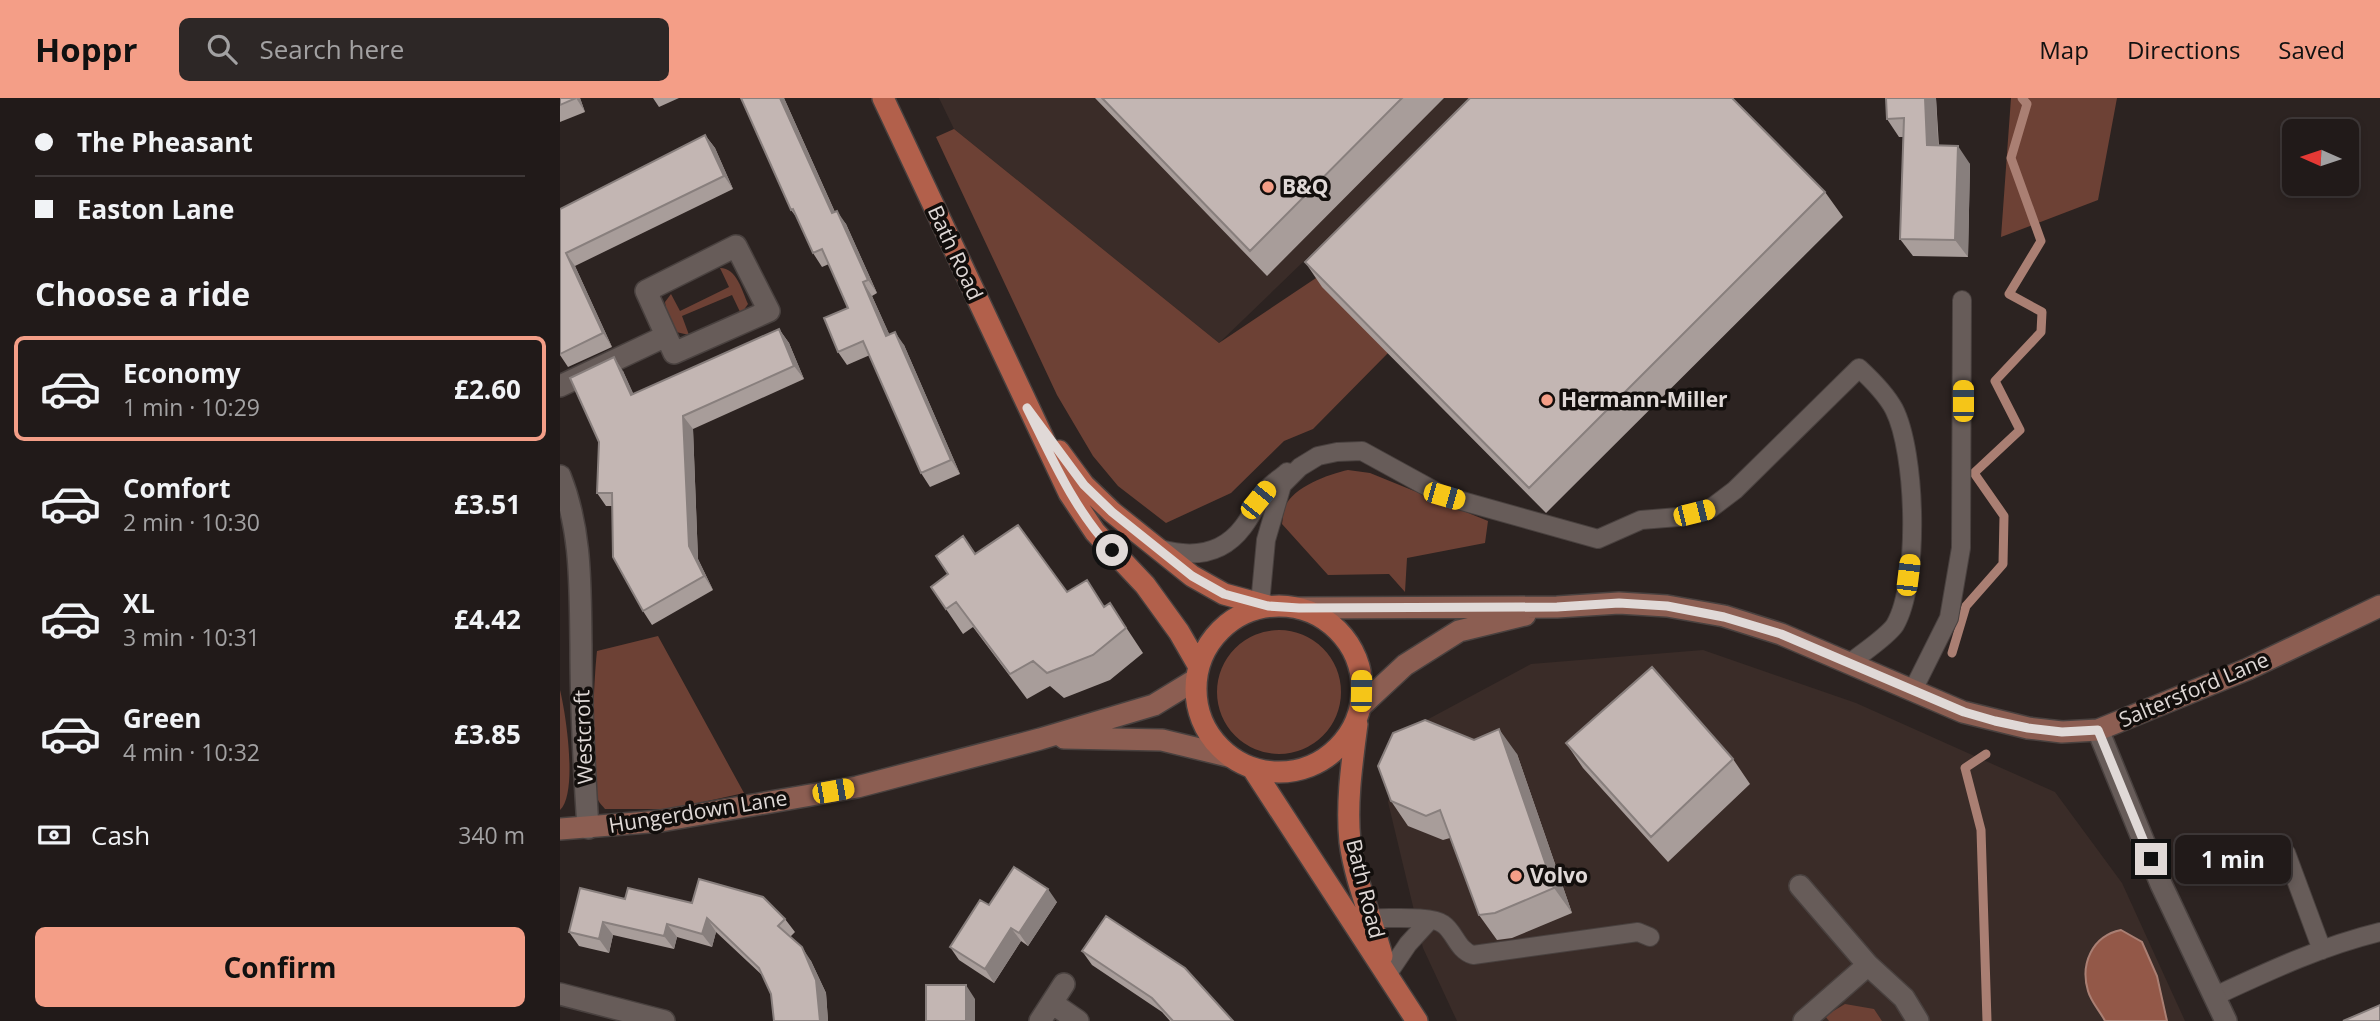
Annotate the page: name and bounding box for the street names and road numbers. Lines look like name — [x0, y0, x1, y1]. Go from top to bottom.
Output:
street label: Bath Road — [922, 201, 990, 304]
street label: Saltersford Lane — [2114, 645, 2273, 733]
street label: Westcroft — [567, 689, 599, 785]
street label: Hungerdown Lane — [607, 783, 789, 839]
street label: Bath Road — [1340, 836, 1392, 941]

